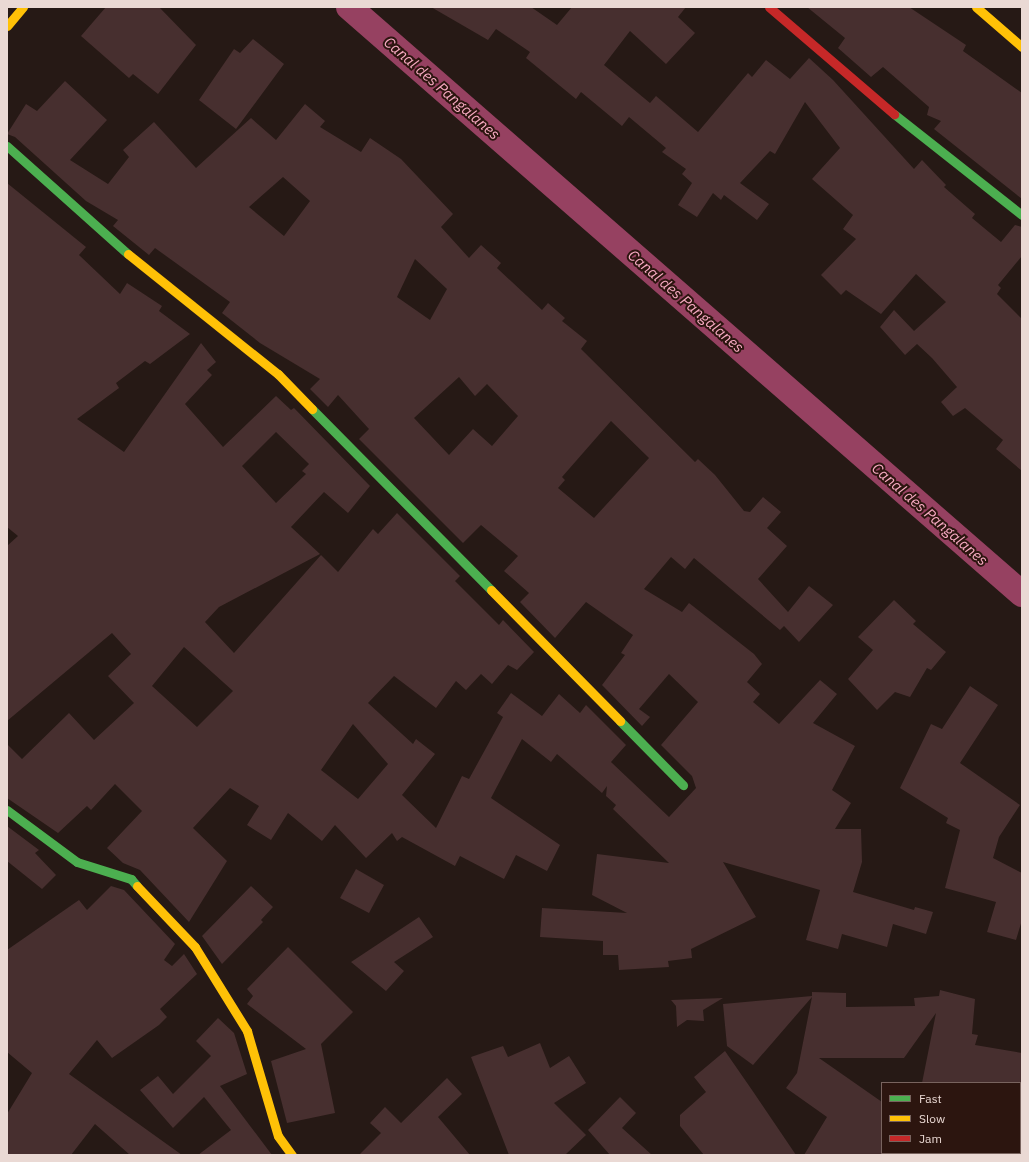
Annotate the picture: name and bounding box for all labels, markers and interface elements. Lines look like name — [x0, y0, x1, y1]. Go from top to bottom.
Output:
water label: Canal des Pangalanes — [380, 33, 504, 143]
water label: Canal des Pangalanes — [624, 246, 748, 356]
water label: Canal des Pangalanes — [868, 459, 992, 569]
legend — [881, 1082, 1021, 1154]
text: Fast — [919, 1091, 942, 1106]
text: Slow — [919, 1111, 945, 1126]
text: Jam — [919, 1131, 942, 1146]

